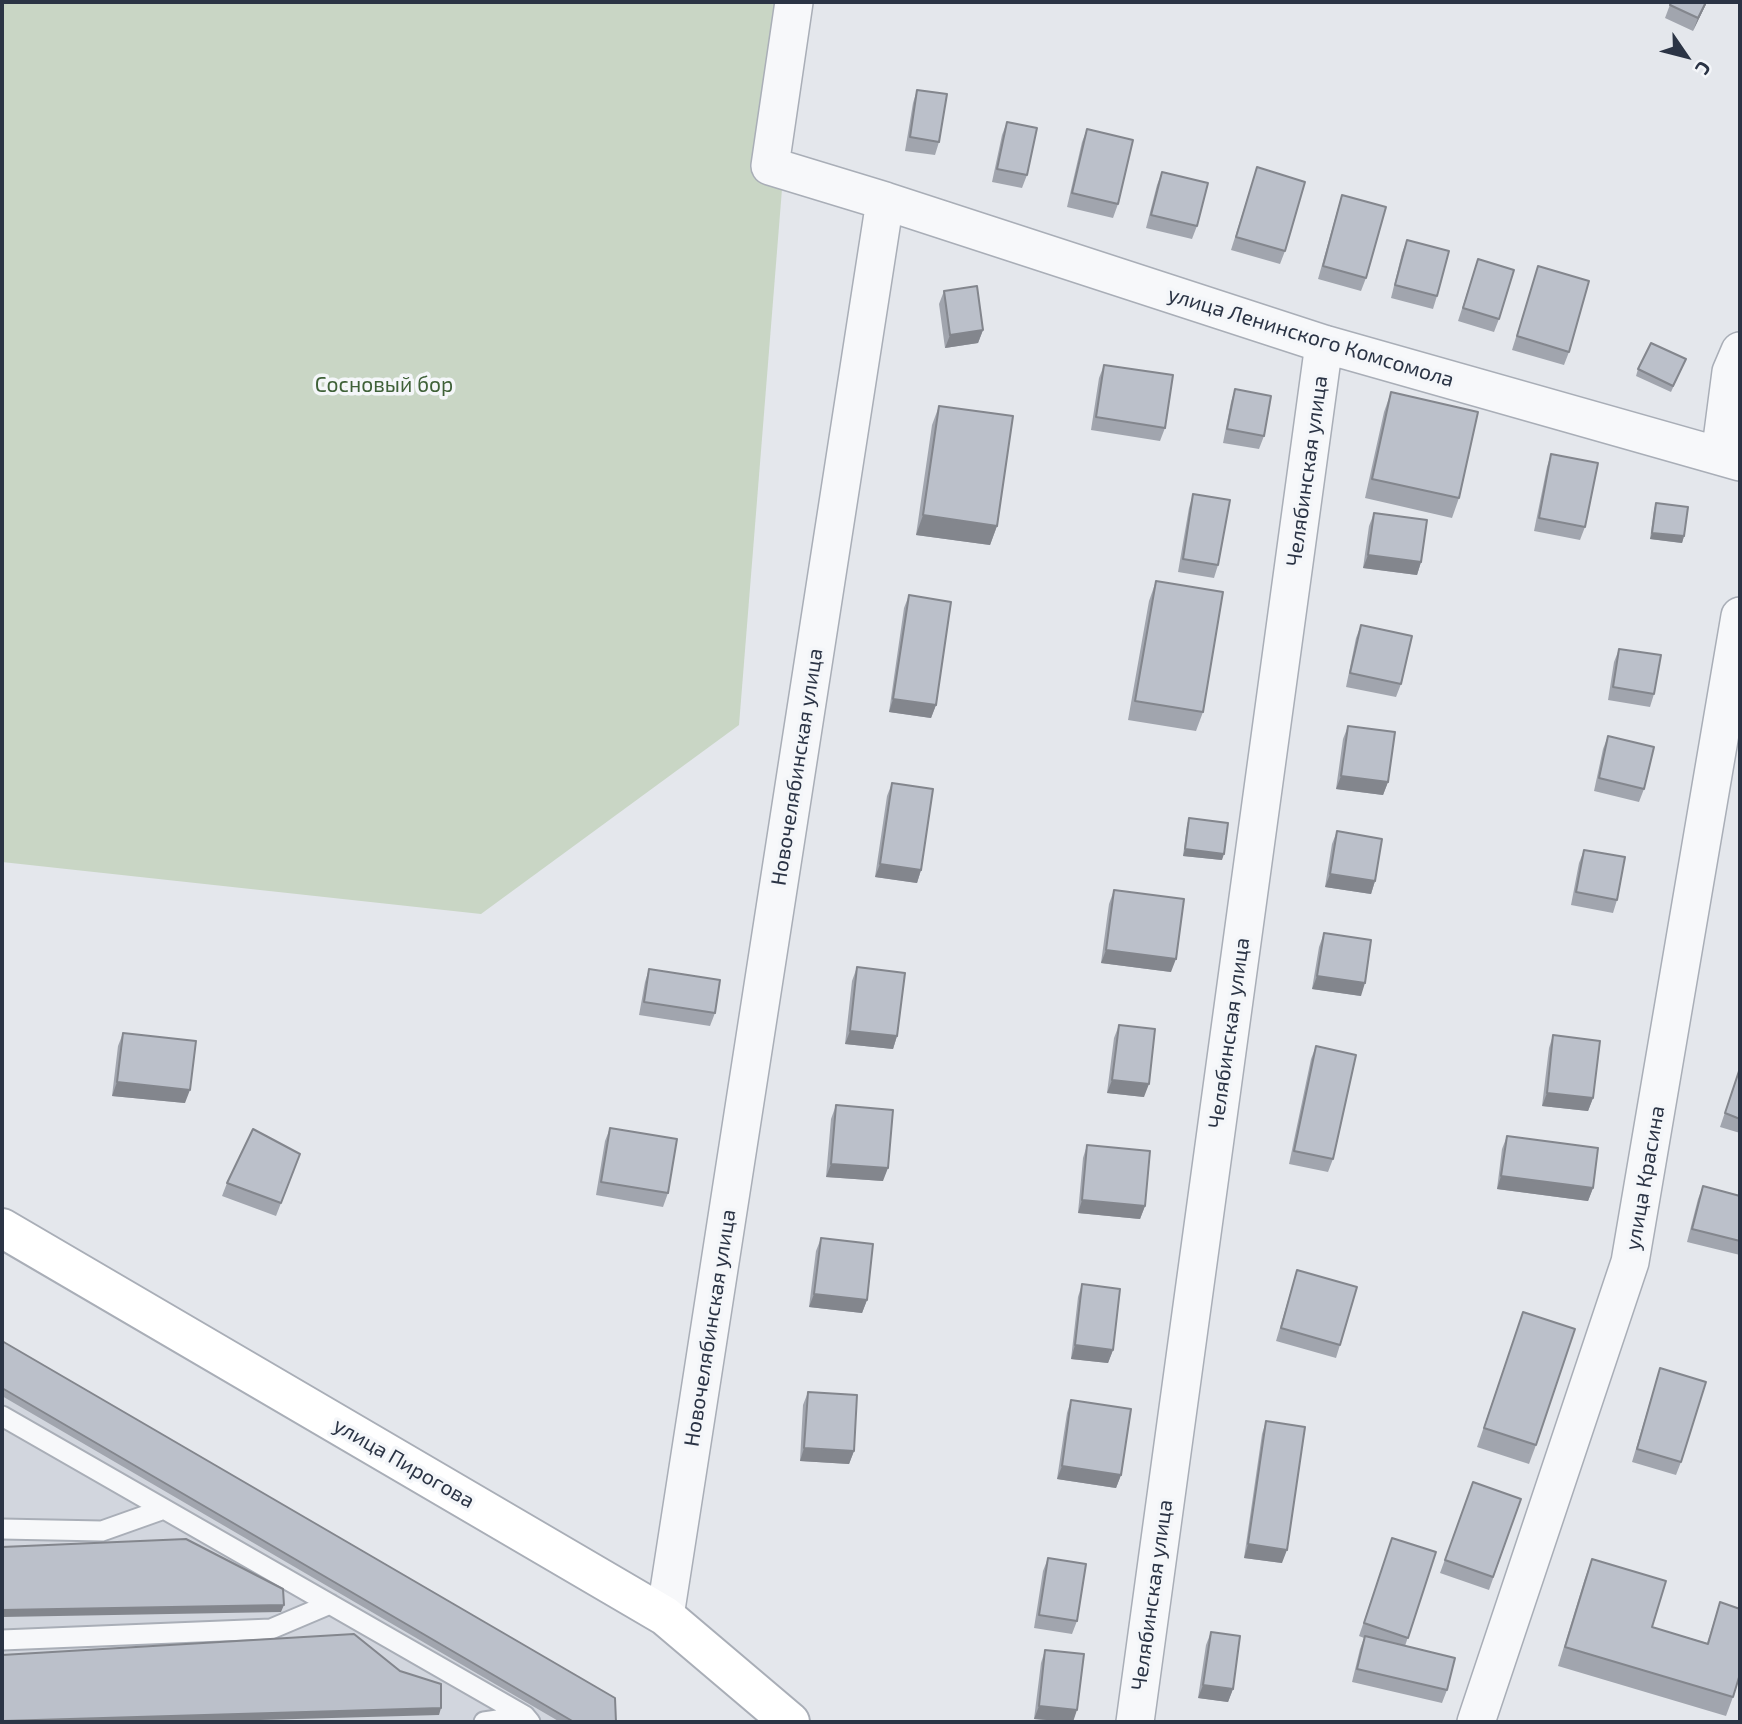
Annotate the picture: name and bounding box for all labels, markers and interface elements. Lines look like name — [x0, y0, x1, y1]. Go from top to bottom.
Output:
north arrow — [1651, 21, 1721, 91]
text: С — [1691, 57, 1716, 80]
street label: улица Ленинского Комсомола — [1165, 281, 1457, 393]
park label: Сосновый бор — [315, 372, 453, 398]
street label: Челябинская улица — [1281, 374, 1333, 568]
street label: Новочелябинская улица — [766, 647, 828, 887]
street label: Челябинская улица — [1203, 936, 1255, 1130]
street label: улица Красина — [1620, 1104, 1670, 1252]
street label: Новочелябинская улица — [679, 1208, 741, 1448]
street label: улица Пирогова — [329, 1412, 479, 1514]
street label: Челябинская улица — [1126, 1498, 1178, 1692]

